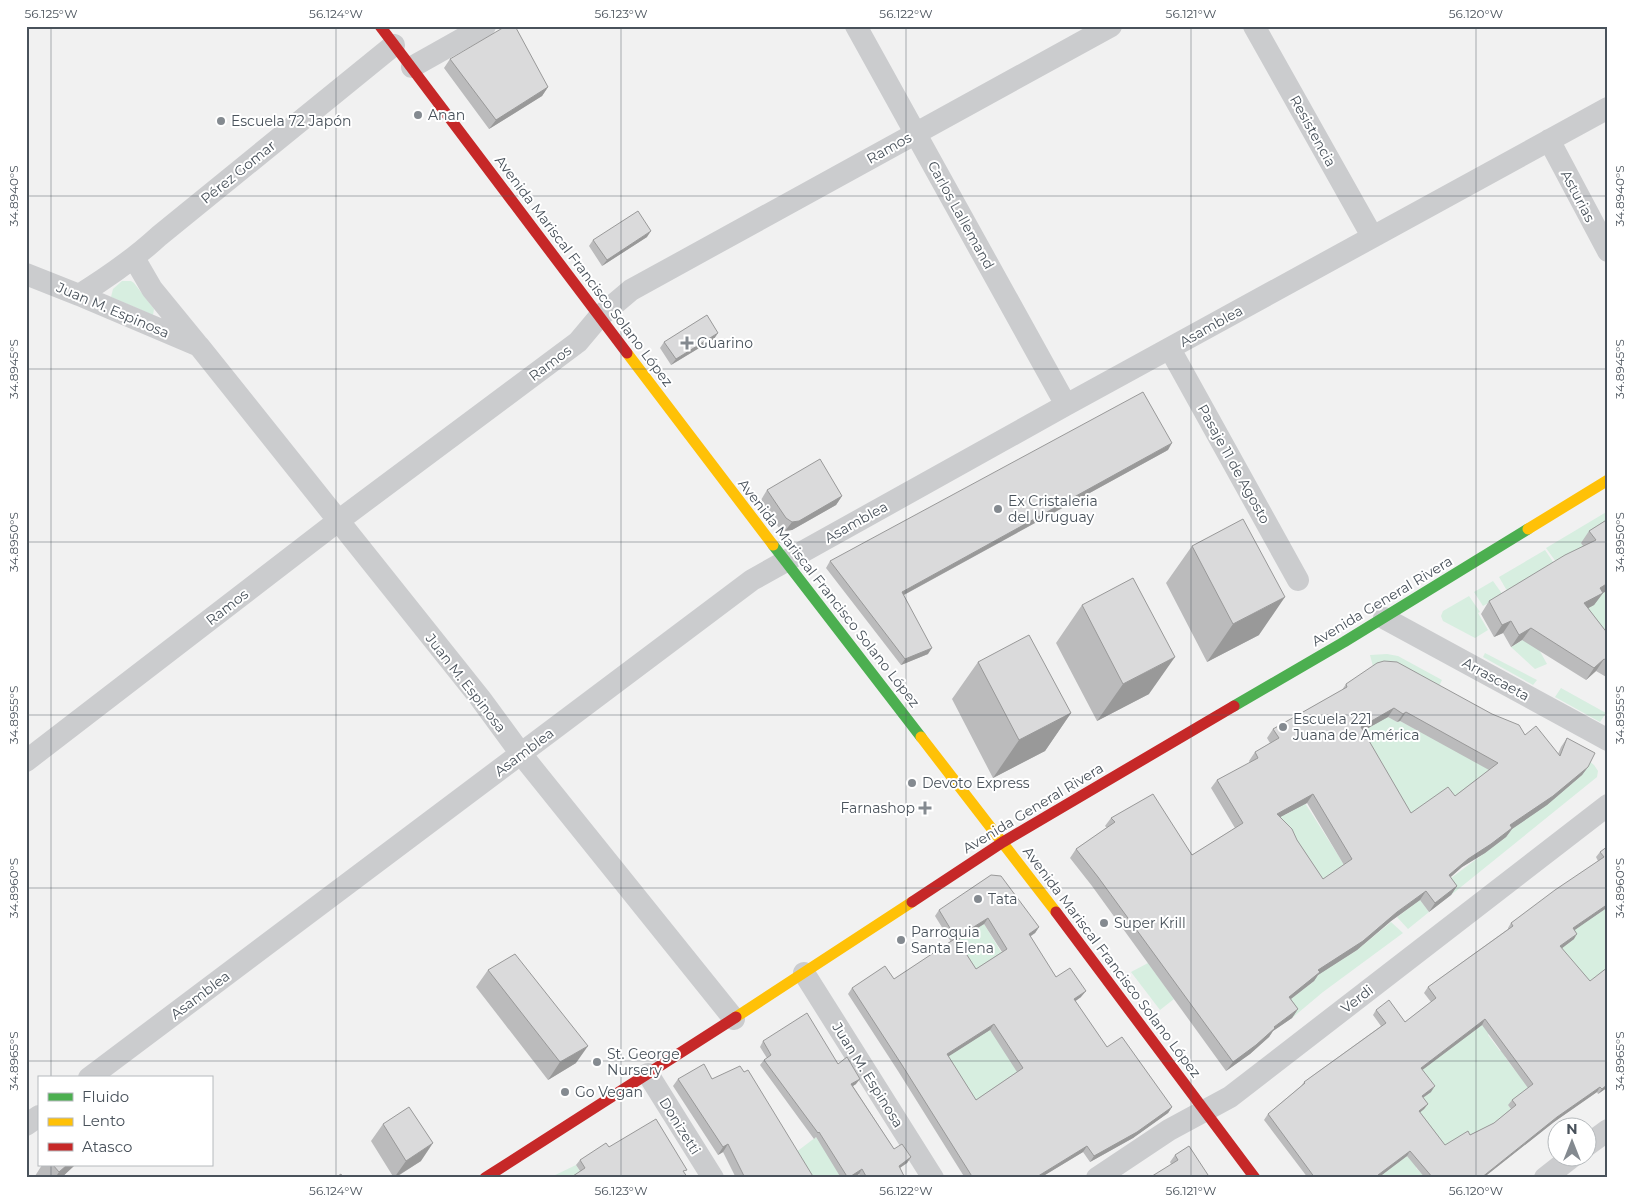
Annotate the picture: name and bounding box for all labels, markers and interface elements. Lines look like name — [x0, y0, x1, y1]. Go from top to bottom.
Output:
text: 56.125°W — [24, 6, 78, 21]
text: 56.124°W — [309, 6, 363, 21]
text: 56.123°W — [594, 6, 648, 21]
text: 56.122°W — [879, 6, 933, 21]
text: 56.121°W — [1166, 6, 1216, 21]
text: 56.120°W — [1449, 6, 1503, 21]
street label: Resistencia — [1286, 92, 1340, 170]
place label: Anan — [428, 106, 465, 124]
marker: Anan — [412, 109, 424, 121]
place label: Escuela 72 Japón — [231, 112, 351, 130]
marker: Escuela 72 Japón — [215, 115, 227, 127]
street label: Ramos — [863, 128, 915, 168]
street label: Pérez Gomar — [197, 136, 279, 208]
street label: Avenida Mariscal Francisco Solano López — [491, 152, 677, 390]
street label: Carlos Lallemand — [924, 158, 998, 272]
text: 34.8940°S — [6, 165, 21, 227]
text: 34.8940°S — [1612, 165, 1627, 227]
street label: Asturias — [1557, 167, 1599, 225]
street label: Juan M. Espinosa — [53, 278, 172, 342]
street label: Asamblea — [1176, 301, 1246, 351]
place label: Guarino — [697, 334, 753, 352]
marker: Guarino — [681, 337, 693, 349]
text: 34.8945°S — [6, 339, 21, 399]
text: 34.8945°S — [1612, 339, 1627, 399]
street label: Ramos — [525, 341, 575, 385]
street label: Pasaje 11 de Agosto — [1194, 401, 1274, 527]
street label: Avenida Mariscal Francisco Solano López — [734, 475, 924, 711]
place label: Ex Cristaleria del Uruguay — [1008, 492, 1098, 526]
street label: Asamblea — [821, 497, 891, 547]
marker: Ex Cristaleria del Uruguay — [992, 503, 1004, 515]
text: 34.8950°S — [6, 512, 21, 572]
text: 34.8950°S — [1612, 512, 1627, 572]
street label: Avenida General Rivera — [1308, 552, 1456, 650]
street label: Ramos — [202, 585, 252, 629]
street label: Juan M. Espinosa — [421, 629, 510, 736]
street label: Arrascaeta — [1459, 653, 1533, 705]
text: 34.8955°S — [6, 686, 21, 744]
text: 34.8955°S — [1612, 686, 1627, 744]
place label: Escuela 221 Juana de América — [1292, 710, 1419, 744]
marker: Escuela 221 Juana de América — [1277, 721, 1289, 733]
street label: Asamblea — [491, 724, 557, 780]
street label: Avenida General Rivera — [959, 759, 1107, 857]
place label: Devoto Express — [922, 774, 1030, 792]
marker: Devoto Express — [906, 777, 918, 789]
place label: Farnashop — [840, 799, 915, 817]
marker: Farnashop — [919, 802, 931, 814]
street label: Avenida Mariscal Francisco Solano López — [1019, 843, 1205, 1081]
text: 34.8960°S — [6, 858, 21, 918]
text: 34.8960°S — [1612, 858, 1627, 918]
place label: Tata — [988, 890, 1018, 908]
marker: Tata — [972, 893, 984, 905]
place label: Super Krill — [1114, 914, 1186, 932]
marker: Super Krill — [1098, 917, 1110, 929]
place label: Parroquia Santa Elena — [911, 923, 994, 957]
marker: Parroquia Santa Elena — [895, 934, 907, 946]
street label: Asamblea — [167, 967, 233, 1023]
street label: Verdi — [1337, 981, 1377, 1017]
street label: Juan M. Espinosa — [828, 1018, 908, 1131]
text: 34.8965°S — [6, 1031, 21, 1091]
text: 34.8965°S — [1612, 1031, 1627, 1091]
place label: St. George Nursery — [607, 1045, 680, 1079]
marker: St. George Nursery — [591, 1056, 603, 1068]
legend — [38, 1076, 212, 1166]
place label: Go Vegan — [575, 1083, 643, 1101]
marker: Go Vegan — [559, 1086, 571, 1098]
text: Fluido — [82, 1087, 129, 1106]
street label: Donizetti — [655, 1094, 705, 1158]
text: Lento — [82, 1111, 125, 1130]
north arrow — [1546, 1116, 1596, 1166]
text: N — [1566, 1120, 1578, 1138]
text: Atasco — [82, 1137, 132, 1156]
text: 56.124°W — [309, 1183, 363, 1198]
text: 56.123°W — [594, 1183, 648, 1198]
text: 56.122°W — [879, 1183, 933, 1198]
text: 56.121°W — [1166, 1183, 1216, 1198]
text: 56.120°W — [1449, 1183, 1503, 1198]

